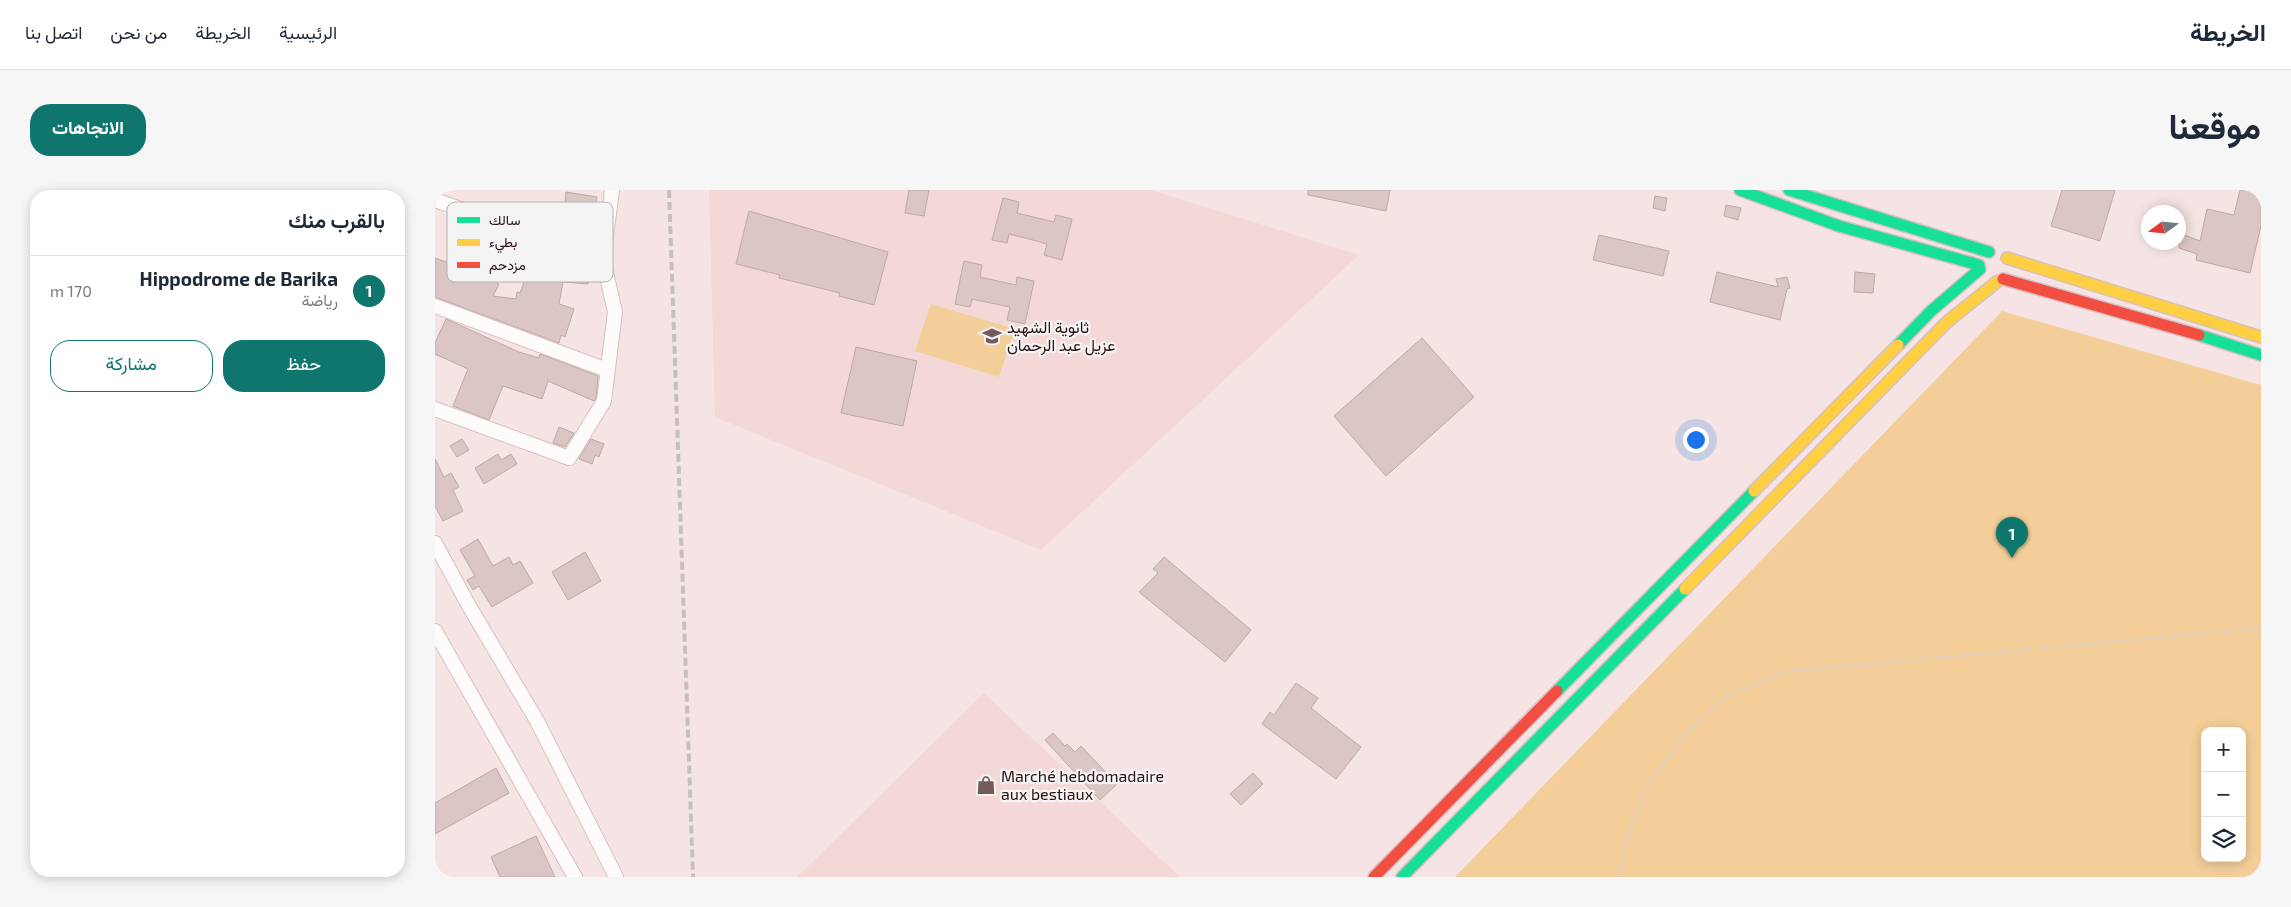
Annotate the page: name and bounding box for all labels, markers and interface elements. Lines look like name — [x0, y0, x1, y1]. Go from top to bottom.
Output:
text: الخريطة — [2190, 17, 2266, 46]
text: اتصل بنا — [25, 21, 82, 43]
text: من نحن — [110, 21, 167, 43]
text: الخريطة — [195, 21, 251, 43]
text: الرئيسية — [279, 21, 337, 43]
button: الاتجاهات — [30, 104, 146, 156]
text: موقعنا — [2168, 104, 2261, 146]
legend — [447, 202, 613, 282]
north arrow — [2141, 205, 2186, 250]
text: بالقرب منك — [288, 207, 385, 232]
text: سالك — [489, 211, 520, 228]
text: بطيء — [489, 233, 517, 254]
text: مزدحم — [489, 256, 526, 274]
text: Hippodrome de Barika — [140, 267, 338, 290]
text: 170 m — [50, 281, 92, 300]
text: 1 — [366, 281, 372, 300]
text: رياضة — [302, 290, 338, 309]
place label: ثانوية الشهيد عزيل عبد الرحمان — [1007, 317, 1115, 356]
school or university icon: ثانوية الشهيد عزيل عبد الرحمان — [981, 325, 1003, 347]
button: مشاركة — [50, 340, 213, 392]
button: حفظ — [223, 340, 385, 392]
your location — [1683, 427, 1709, 453]
pin: 1 — [1996, 517, 2028, 558]
map controls — [2201, 727, 2246, 862]
button: + — [2201, 727, 2246, 772]
place label: Marché hebdomadaire aux bestiaux — [1001, 766, 1164, 803]
button: − — [2201, 772, 2246, 817]
shop icon: Marché hebdomadaire aux bestiaux — [975, 774, 997, 796]
button: layers — [2201, 817, 2246, 862]

